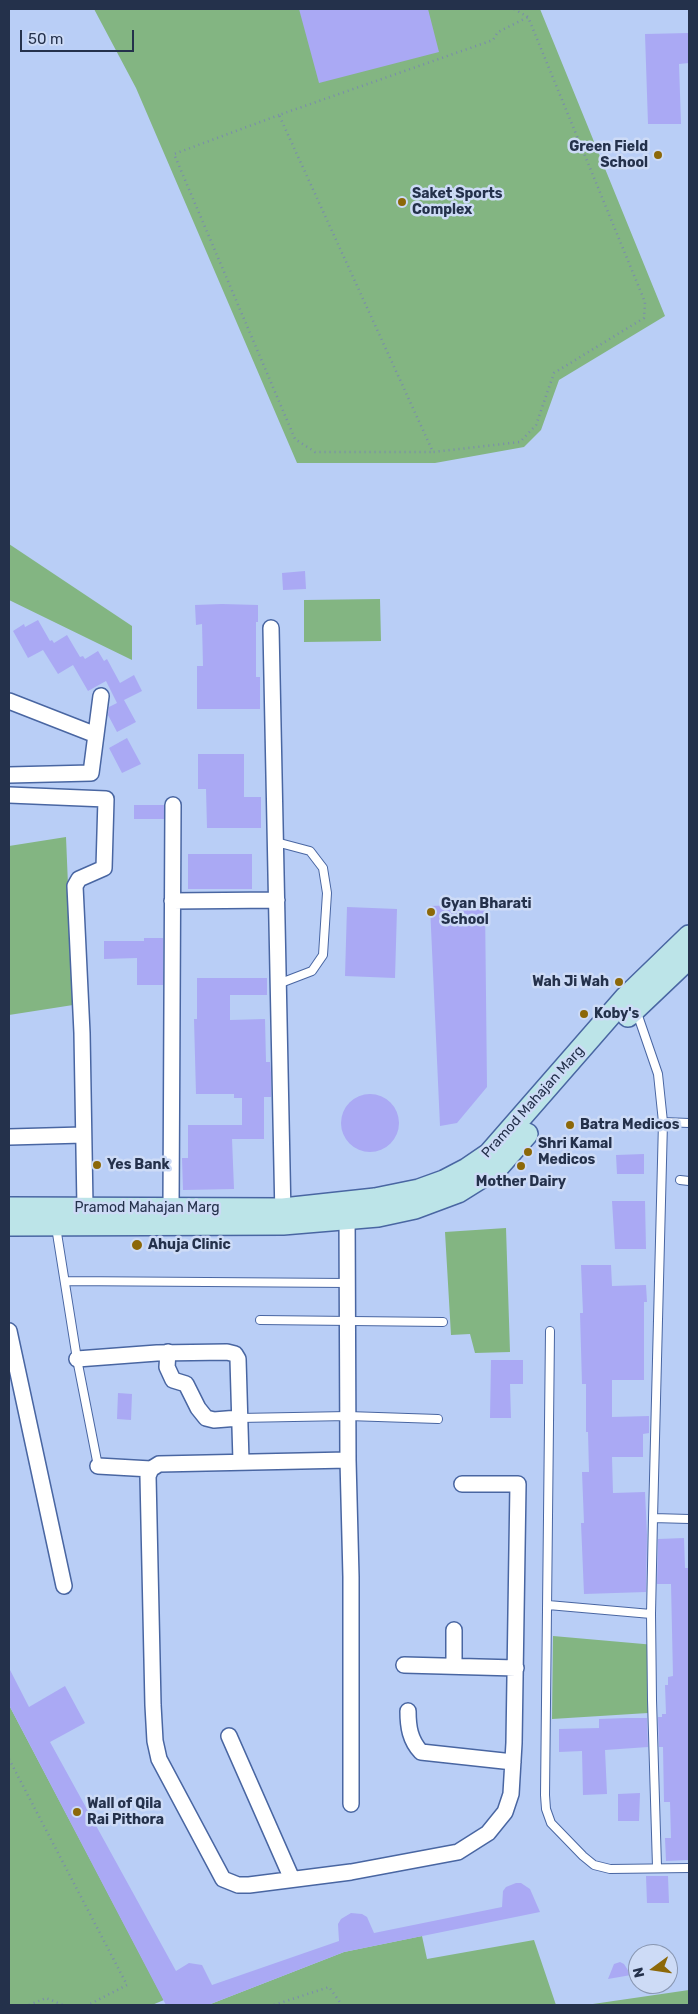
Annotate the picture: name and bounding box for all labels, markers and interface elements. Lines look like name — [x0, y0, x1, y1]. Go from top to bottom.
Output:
scale bar — [22, 20, 136, 52]
text: 50 m — [28, 30, 63, 48]
place label: Green Field School — [569, 139, 648, 172]
marker: Green Field School — [652, 149, 664, 161]
place label: Saket Sports Complex — [412, 186, 503, 218]
marker: Saket Sports Complex — [396, 196, 408, 208]
place label: Gyan Bharati School — [441, 896, 532, 929]
marker: Gyan Bharati School — [425, 906, 437, 918]
place label: Wah Ji Wah — [532, 974, 609, 990]
marker: Wah Ji Wah — [613, 976, 625, 988]
place label: Koby's — [594, 1006, 639, 1022]
marker: Koby's — [578, 1008, 590, 1020]
street label: Pramod Mahajan Marg — [478, 1043, 588, 1161]
place label: Batra Medicos — [580, 1117, 679, 1133]
marker: Batra Medicos — [564, 1119, 576, 1131]
place label: Shri Kamal Medicos — [538, 1136, 612, 1168]
marker: Shri Kamal Medicos — [522, 1146, 534, 1158]
place label: Yes Bank — [107, 1157, 170, 1173]
marker: Yes Bank — [91, 1159, 103, 1171]
marker: Mother Dairy — [515, 1160, 527, 1172]
place label: Mother Dairy — [476, 1174, 566, 1190]
street label: Pramod Mahajan Marg — [75, 1200, 219, 1216]
place label: Ahuja Clinic — [148, 1237, 231, 1253]
marker: Ahuja Clinic — [130, 1238, 144, 1252]
place label: Wall of Qila Rai Pithora — [87, 1796, 164, 1828]
marker: Wall of Qila Rai Pithora — [71, 1806, 83, 1818]
north arrow — [628, 1944, 678, 1994]
text: N — [629, 1966, 648, 1979]

